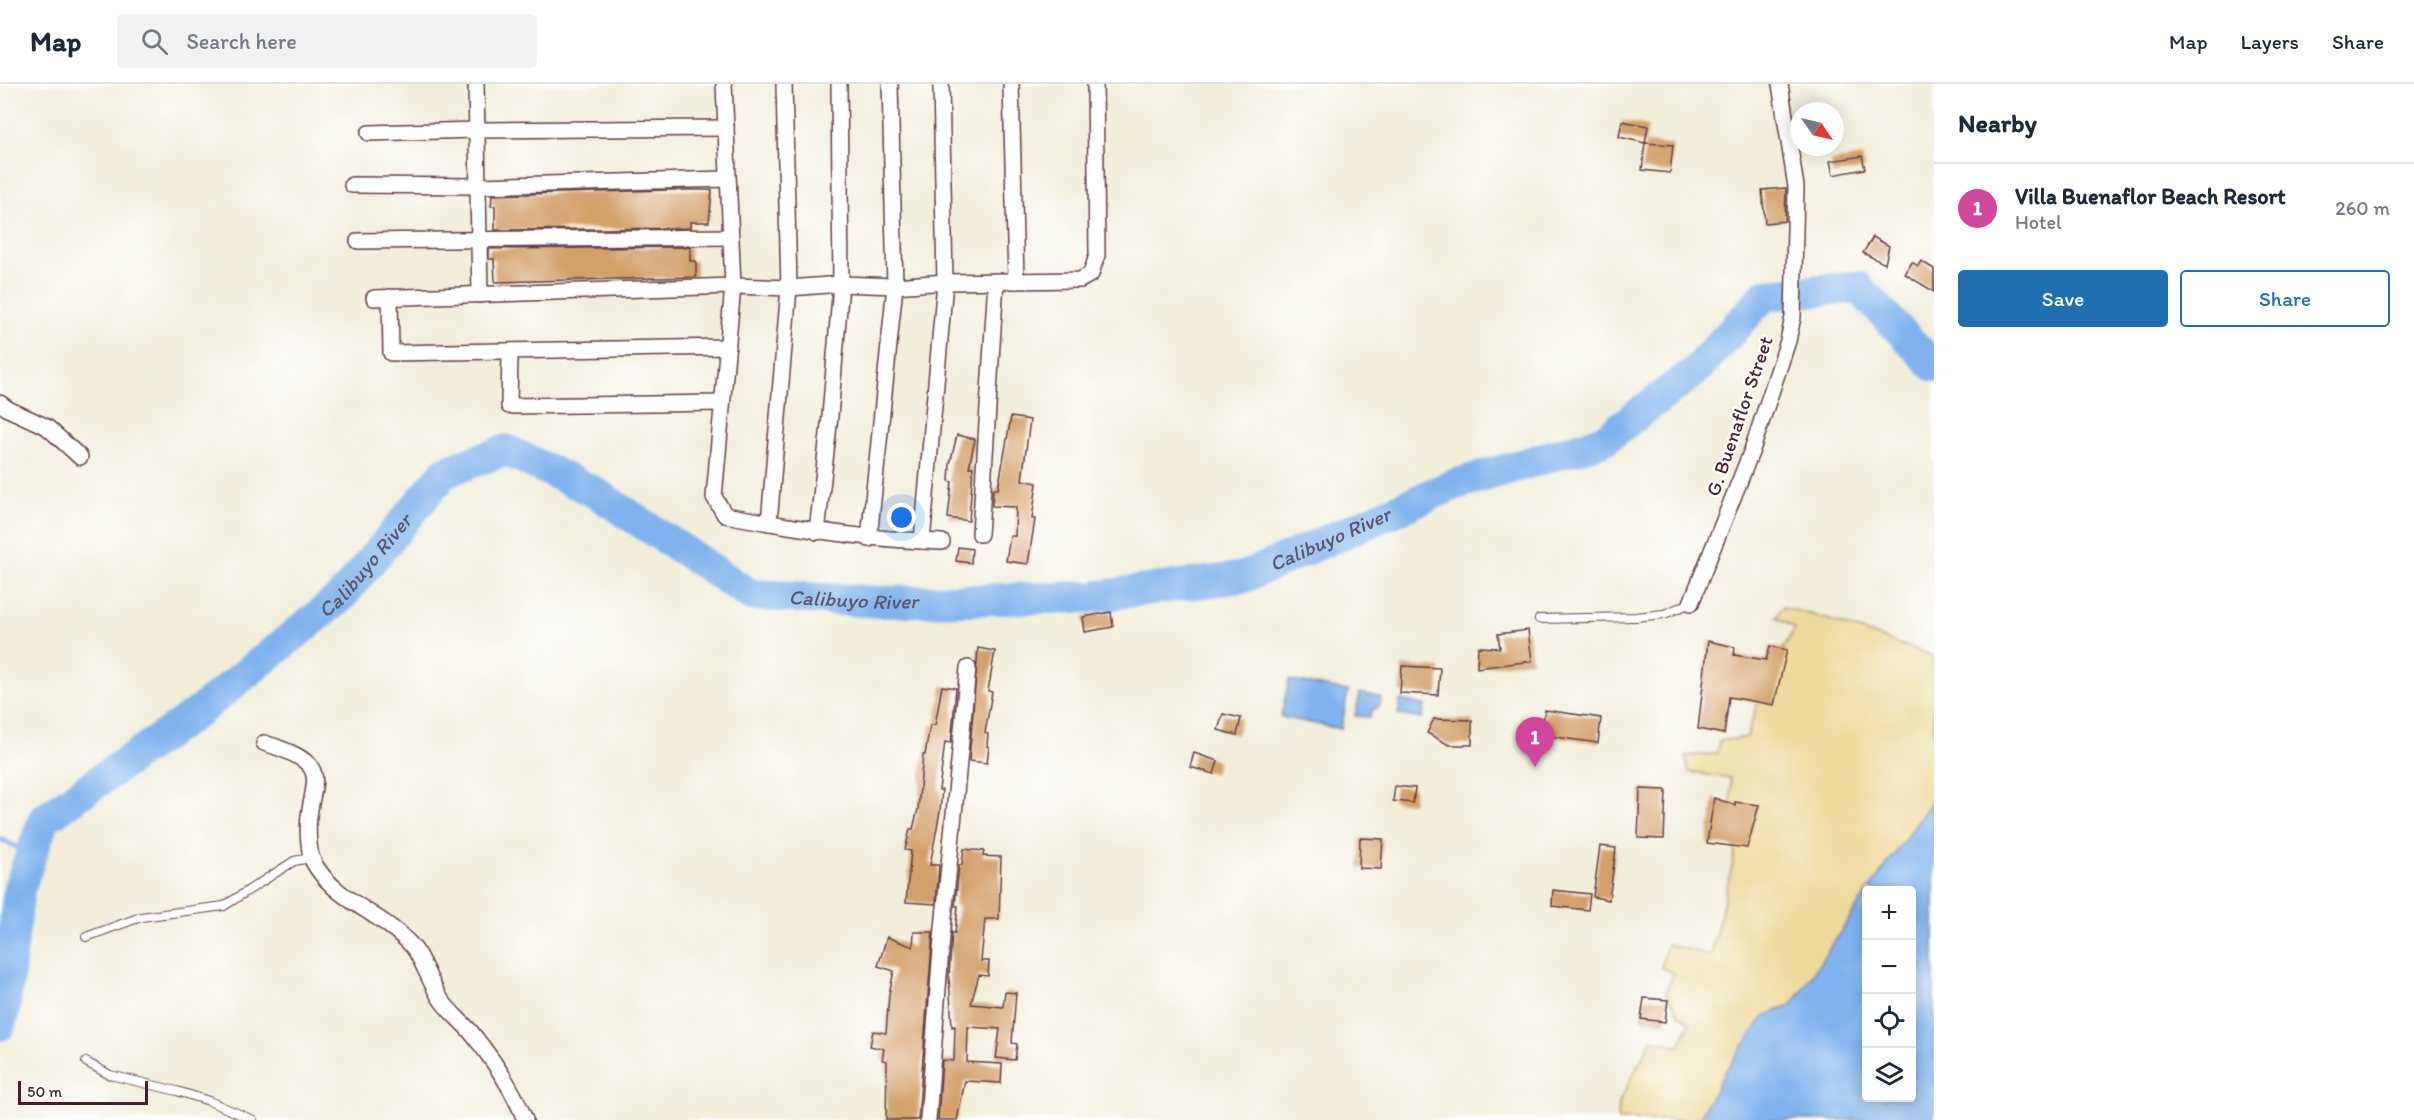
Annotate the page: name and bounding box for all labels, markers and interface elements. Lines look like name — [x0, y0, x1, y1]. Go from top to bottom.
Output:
search box — [117, 14, 537, 68]
text: Map — [30, 24, 81, 58]
icon: search — [138, 25, 171, 58]
text: Search here — [186, 28, 297, 55]
text: Map — [2169, 29, 2208, 54]
text: Layers — [2241, 29, 2299, 54]
text: Share — [2332, 29, 2384, 54]
north arrow — [1790, 102, 1844, 156]
text: Nearby — [1958, 107, 2037, 139]
text: Villa Buenaflor Beach Resort — [2015, 183, 2286, 210]
text: 1 — [1973, 196, 1982, 220]
text: 260 m — [2335, 196, 2390, 220]
text: Hotel — [2015, 210, 2062, 234]
button: Save — [1958, 270, 2168, 327]
button: Share — [2180, 270, 2390, 327]
street label: G. Buenaflor Street — [1700, 333, 1778, 499]
water label: Calibuyo River — [1265, 500, 1396, 576]
your location — [887, 503, 916, 532]
water label: Calibuyo River — [313, 507, 418, 623]
water label: Calibuyo River — [788, 584, 920, 614]
pin: 1 — [1516, 718, 1555, 767]
map controls — [1862, 886, 1916, 1102]
button: + — [1862, 886, 1916, 940]
button: − — [1862, 940, 1916, 994]
button: locate — [1862, 994, 1916, 1048]
button: layers — [1862, 1048, 1916, 1102]
scale bar — [18, 1078, 148, 1106]
text: 50 m — [27, 1082, 62, 1101]

